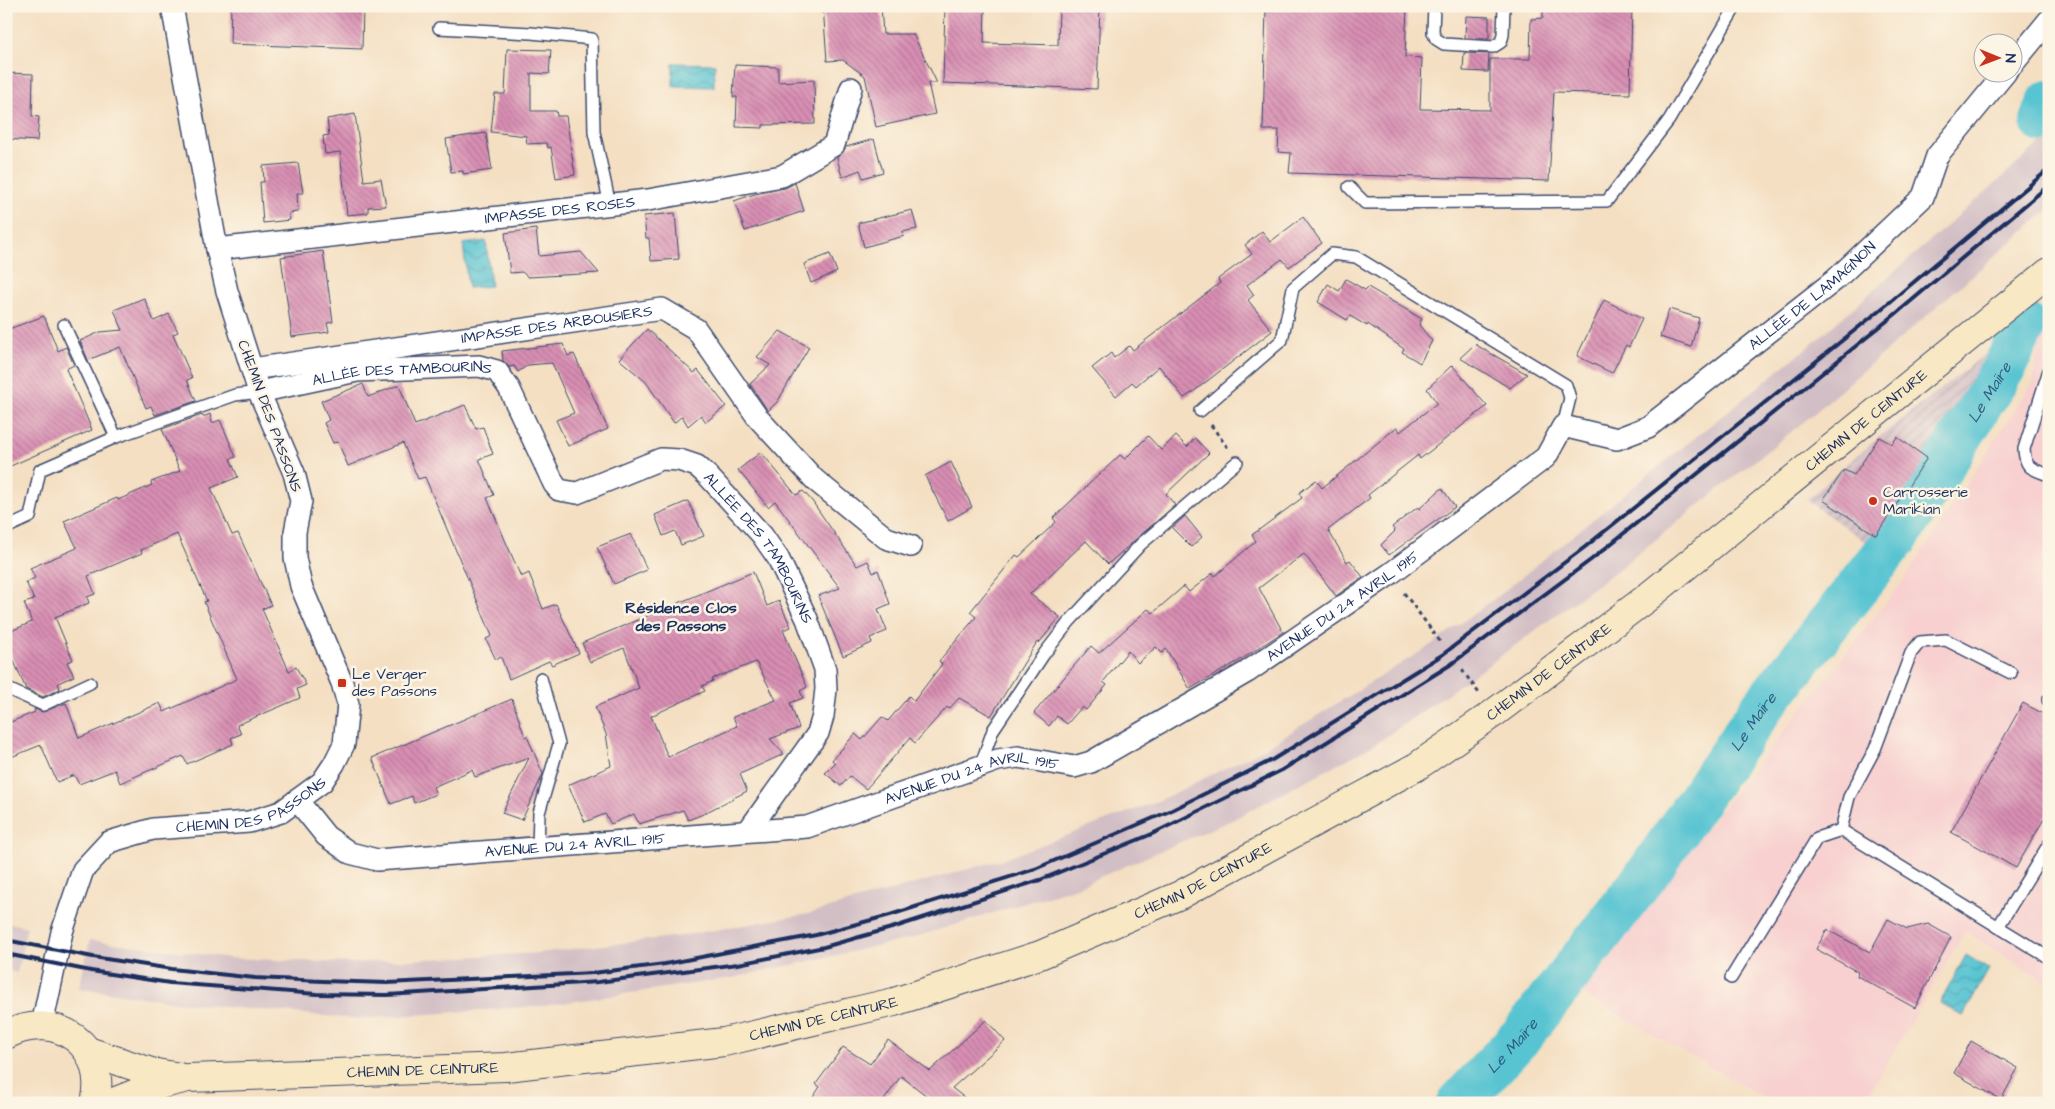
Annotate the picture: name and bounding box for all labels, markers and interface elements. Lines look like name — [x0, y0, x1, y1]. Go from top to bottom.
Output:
north arrow — [1972, 32, 2022, 82]
text: N — [2000, 54, 2020, 63]
street label: IMPASSE DES ROSES — [483, 192, 637, 230]
street label: ALLÉE DE LAMAGNON — [1744, 237, 1881, 355]
street label: IMPASSE DES ARBOUSIERS — [460, 300, 654, 349]
street label: CHEMIN DES PASSONS — [232, 337, 307, 495]
street label: ALLÉE DES TAMBOURINS — [310, 356, 495, 391]
water label: Le Maïre — [1962, 358, 2018, 427]
street label: CHEMIN DE CEINTURE — [1801, 365, 1932, 477]
street label: ALLÉE DES TAMBOURINS — [699, 468, 818, 627]
place label: Carrosserie Marikian — [1883, 482, 1968, 520]
marker: Carrosserie Marikian — [1867, 495, 1879, 507]
street label: AVENUE DU 24 AVRIL 1915 — [1262, 546, 1423, 667]
district label: Résidence Clos des Passons — [625, 597, 737, 637]
street label: CHEMIN DE CEINTURE — [1482, 618, 1616, 726]
place label: Le Verger des Passons — [352, 664, 438, 702]
marker: Le Verger des Passons — [336, 677, 348, 689]
water label: Le Maïre — [1725, 687, 1783, 756]
street label: AVENUE DU 24 AVRIL 1915 — [882, 747, 1061, 810]
street label: CHEMIN DES PASSONS — [175, 772, 331, 838]
street label: AVENUE DU 24 AVRIL 1915 — [484, 828, 666, 863]
street label: CHEMIN DE CEINTURE — [1131, 837, 1276, 924]
street label: CHEMIN DE CEINTURE — [747, 991, 900, 1047]
water label: Le Maïre — [1482, 1013, 1544, 1079]
street label: CHEMIN DE CEINTURE — [346, 1057, 499, 1084]

